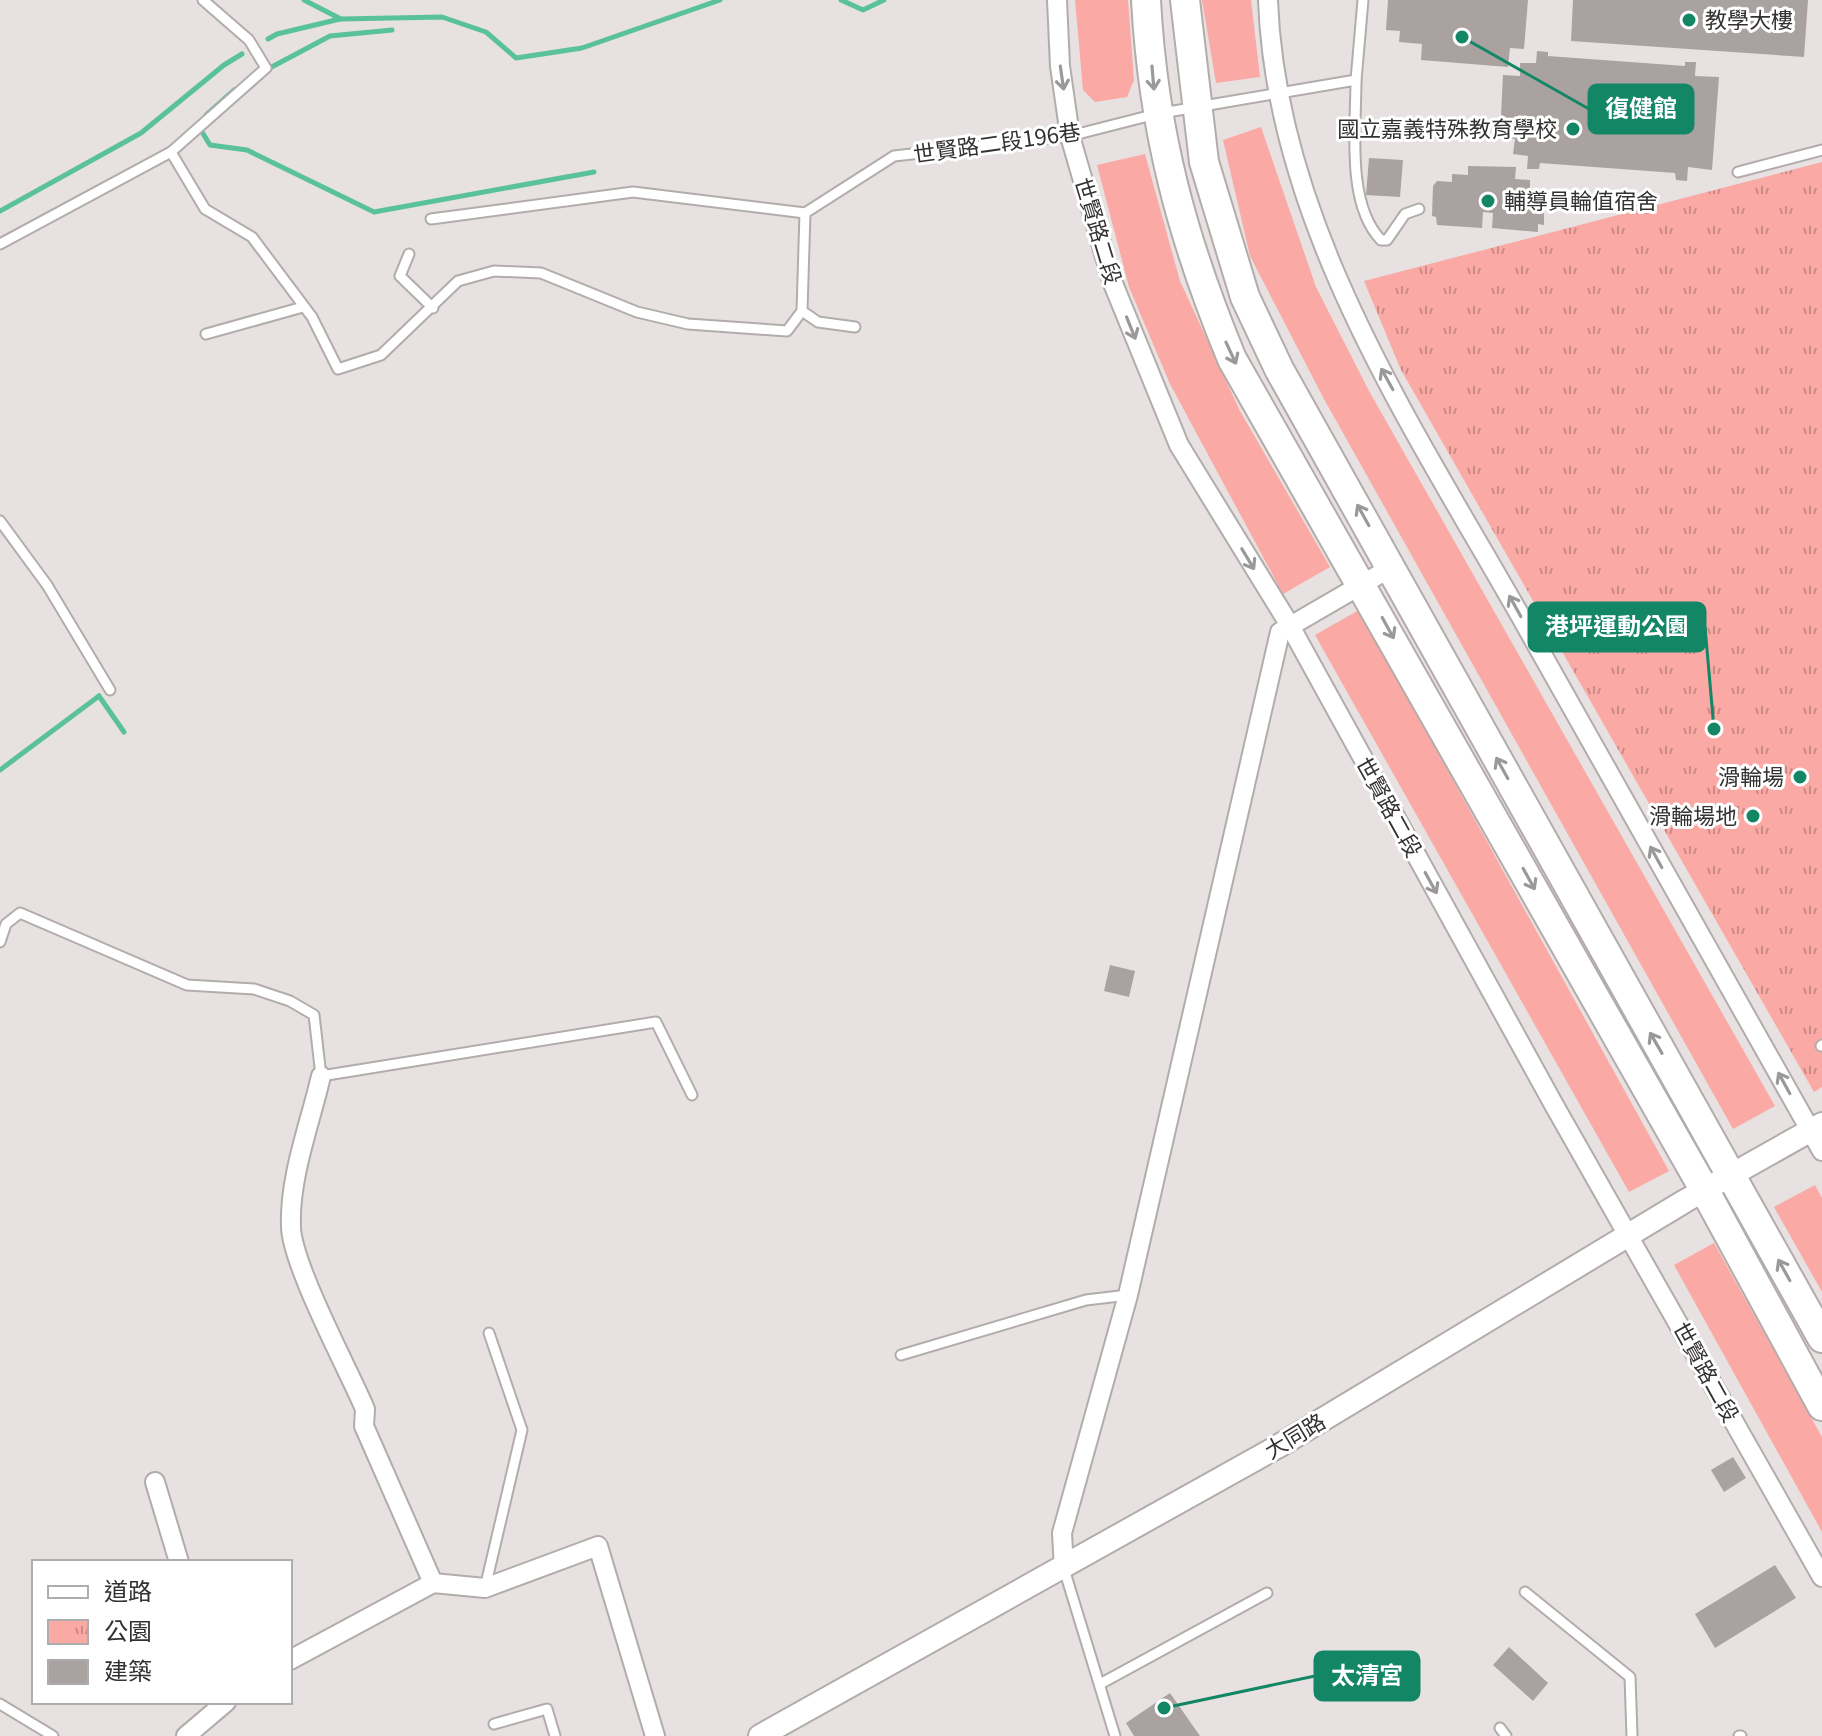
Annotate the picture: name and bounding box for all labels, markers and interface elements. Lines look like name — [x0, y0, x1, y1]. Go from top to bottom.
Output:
place label: 教學大樓 — [1705, 2, 1793, 34]
marker: 教學大樓 — [1680, 11, 1698, 29]
one-way arrow — [1146, 64, 1161, 91]
one-way arrow — [1055, 65, 1070, 90]
callout: 復健館 — [1589, 85, 1693, 133]
text: 復健館 — [1605, 89, 1677, 124]
place label: 國立嘉義特殊教育學校 — [1337, 111, 1557, 143]
street label: 世賢路二段196巷 — [911, 113, 1082, 169]
marker: 國立嘉義特殊教育學校 — [1564, 120, 1582, 138]
street label: 世賢路二段 — [1069, 173, 1131, 288]
place label: 輔導員輪值宿舍 — [1504, 183, 1658, 215]
marker: 輔導員輪值宿舍 — [1479, 192, 1497, 210]
one-way arrow — [1125, 315, 1139, 340]
one-way arrow — [1224, 341, 1239, 365]
one-way arrow — [1379, 368, 1394, 392]
one-way arrow — [1355, 504, 1370, 528]
one-way arrow — [1241, 547, 1257, 570]
one-way arrow — [1506, 595, 1522, 618]
callout: 港坪運動公園 — [1529, 603, 1705, 651]
text: 港坪運動公園 — [1545, 607, 1689, 642]
one-way arrow — [1381, 615, 1396, 639]
street label: 世賢路二段 — [1350, 750, 1431, 862]
one-way arrow — [1493, 757, 1509, 780]
place label: 滑輪場 — [1718, 759, 1784, 791]
marker: 滑輪場 — [1791, 768, 1809, 786]
place label: 滑輪場地 — [1649, 798, 1737, 830]
marker: 滑輪場地 — [1744, 807, 1762, 825]
one-way arrow — [1648, 846, 1664, 869]
one-way arrow — [1522, 866, 1537, 890]
one-way arrow — [1424, 870, 1439, 894]
one-way arrow — [1648, 1032, 1663, 1056]
one-way arrow — [1776, 1072, 1792, 1095]
one-way arrow — [1776, 1259, 1792, 1282]
street label: 世賢路二段 — [1667, 1315, 1748, 1427]
street label: 大同路 — [1257, 1404, 1331, 1465]
legend — [32, 1560, 292, 1704]
text: 道路 — [104, 1572, 152, 1607]
text: 公園 — [104, 1612, 152, 1647]
text: 建築 — [104, 1652, 152, 1687]
callout: 太清宮 — [1315, 1652, 1419, 1700]
text: 太清宮 — [1331, 1656, 1403, 1691]

